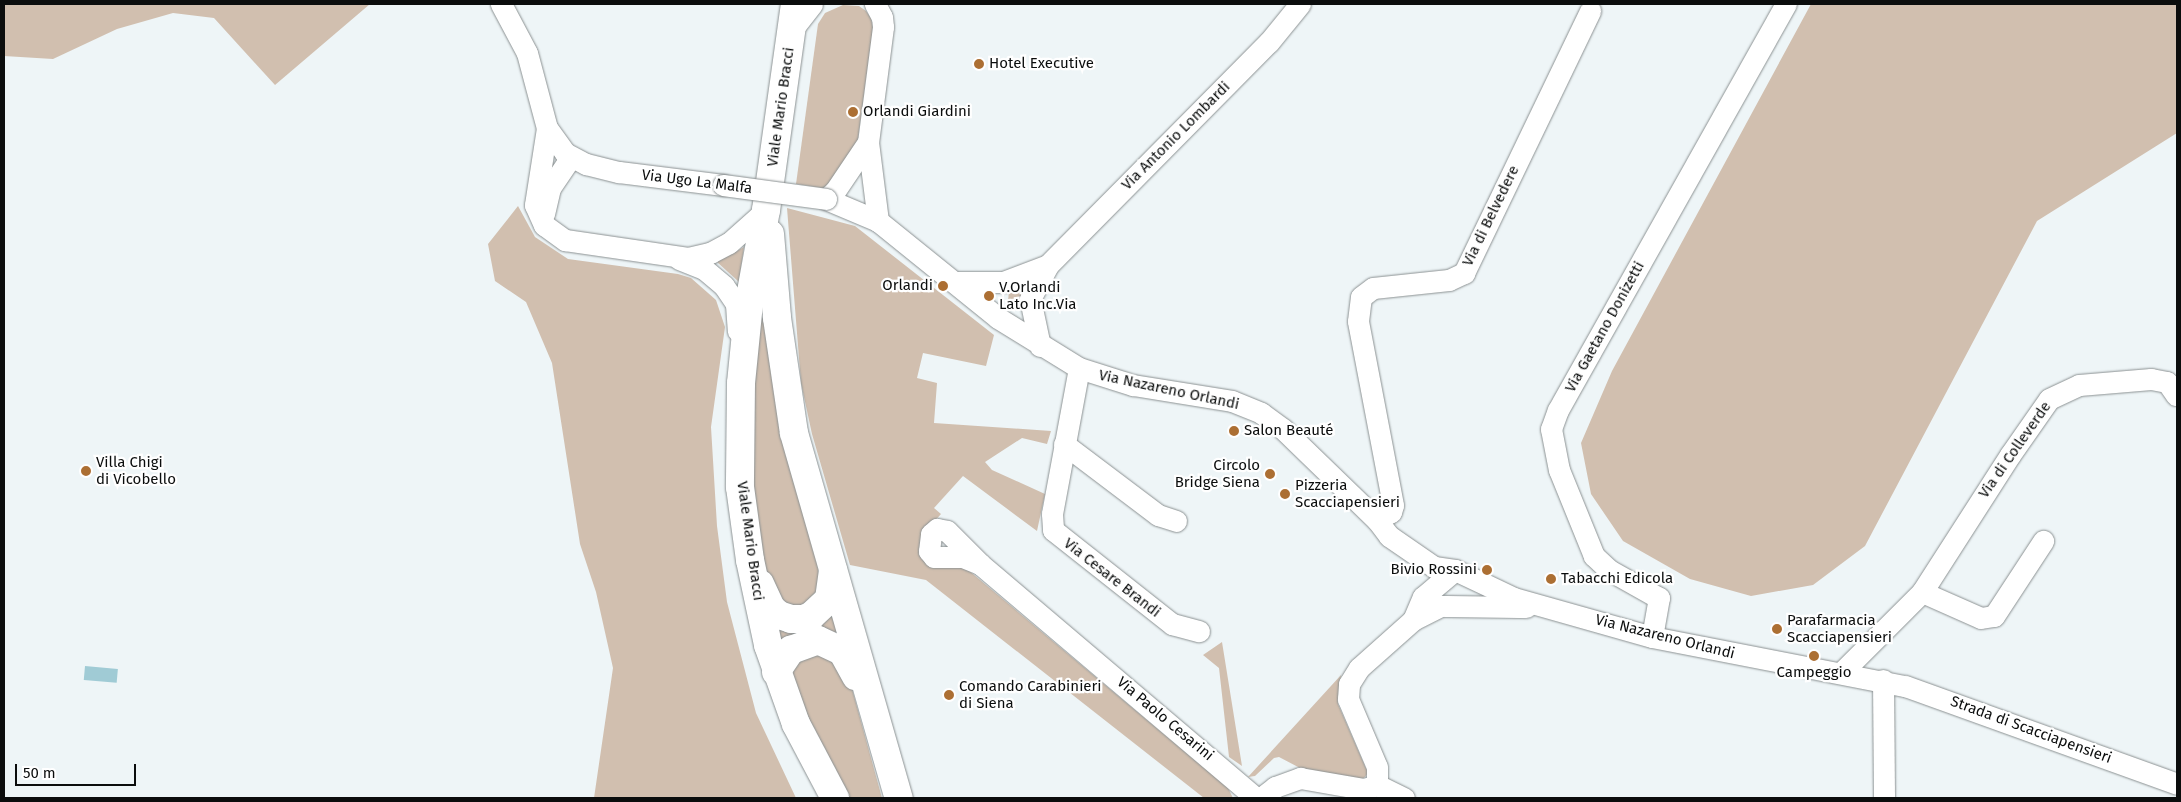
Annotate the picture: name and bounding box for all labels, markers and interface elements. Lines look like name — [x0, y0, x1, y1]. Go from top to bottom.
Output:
street label: Viale Mario Bracci — [764, 46, 798, 168]
place label: Hotel Executive — [989, 55, 1094, 73]
marker: Hotel Executive — [973, 58, 985, 70]
street label: Via Antonio Lombardi — [1118, 78, 1234, 194]
place label: Orlandi Giardini — [863, 103, 971, 121]
marker: Orlandi Giardini — [847, 106, 859, 118]
street label: Via di Belvedere — [1459, 163, 1523, 269]
street label: Via Ugo La Malfa — [641, 166, 753, 198]
street label: Via Gaetano Donizetti — [1562, 259, 1648, 395]
place label: Orlandi — [882, 277, 933, 295]
place label: V.Orlandi Lato Inc.Via — [999, 278, 1077, 313]
marker: Orlandi — [937, 280, 949, 292]
marker: V.Orlandi Lato Inc.Via — [983, 290, 995, 302]
street label: Via Nazareno Orlandi — [1097, 366, 1241, 414]
street label: Via di Colleverde — [1975, 398, 2055, 502]
place label: Salon Beauté — [1244, 422, 1333, 440]
marker: Salon Beauté — [1228, 425, 1240, 437]
place label: Villa Chigi di Vicobello — [96, 453, 176, 488]
place label: Circolo Bridge Siena — [1175, 456, 1260, 491]
marker: Villa Chigi di Vicobello — [80, 465, 92, 477]
marker: Circolo Bridge Siena — [1264, 468, 1276, 480]
place label: Pizzeria Scacciapensieri — [1295, 476, 1400, 511]
street label: Viale Mario Bracci — [733, 480, 767, 602]
marker: Pizzeria Scacciapensieri — [1279, 488, 1291, 500]
street label: Via Cesare Brandi — [1060, 535, 1164, 621]
place label: Bivio Rossini — [1391, 561, 1477, 579]
marker: Bivio Rossini — [1481, 564, 1493, 576]
place label: Tabacchi Edicola — [1561, 570, 1673, 588]
marker: Tabacchi Edicola — [1545, 573, 1557, 585]
street label: Via Nazareno Orlandi — [1593, 611, 1737, 663]
place label: Parafarmacia Scacciapensieri — [1787, 611, 1892, 646]
marker: Parafarmacia Scacciapensieri — [1771, 623, 1783, 635]
marker: Campeggio — [1808, 650, 1820, 662]
place label: Campeggio — [1777, 664, 1851, 682]
street label: Via Paolo Cesarini — [1113, 673, 1217, 765]
place label: Comando Carabinieri di Siena — [959, 677, 1102, 712]
marker: Comando Carabinieri di Siena — [943, 689, 955, 701]
street label: Strada di Scacciapensieri — [1948, 692, 2114, 768]
scale bar — [18, 754, 139, 786]
text: 50 m — [23, 764, 56, 782]

